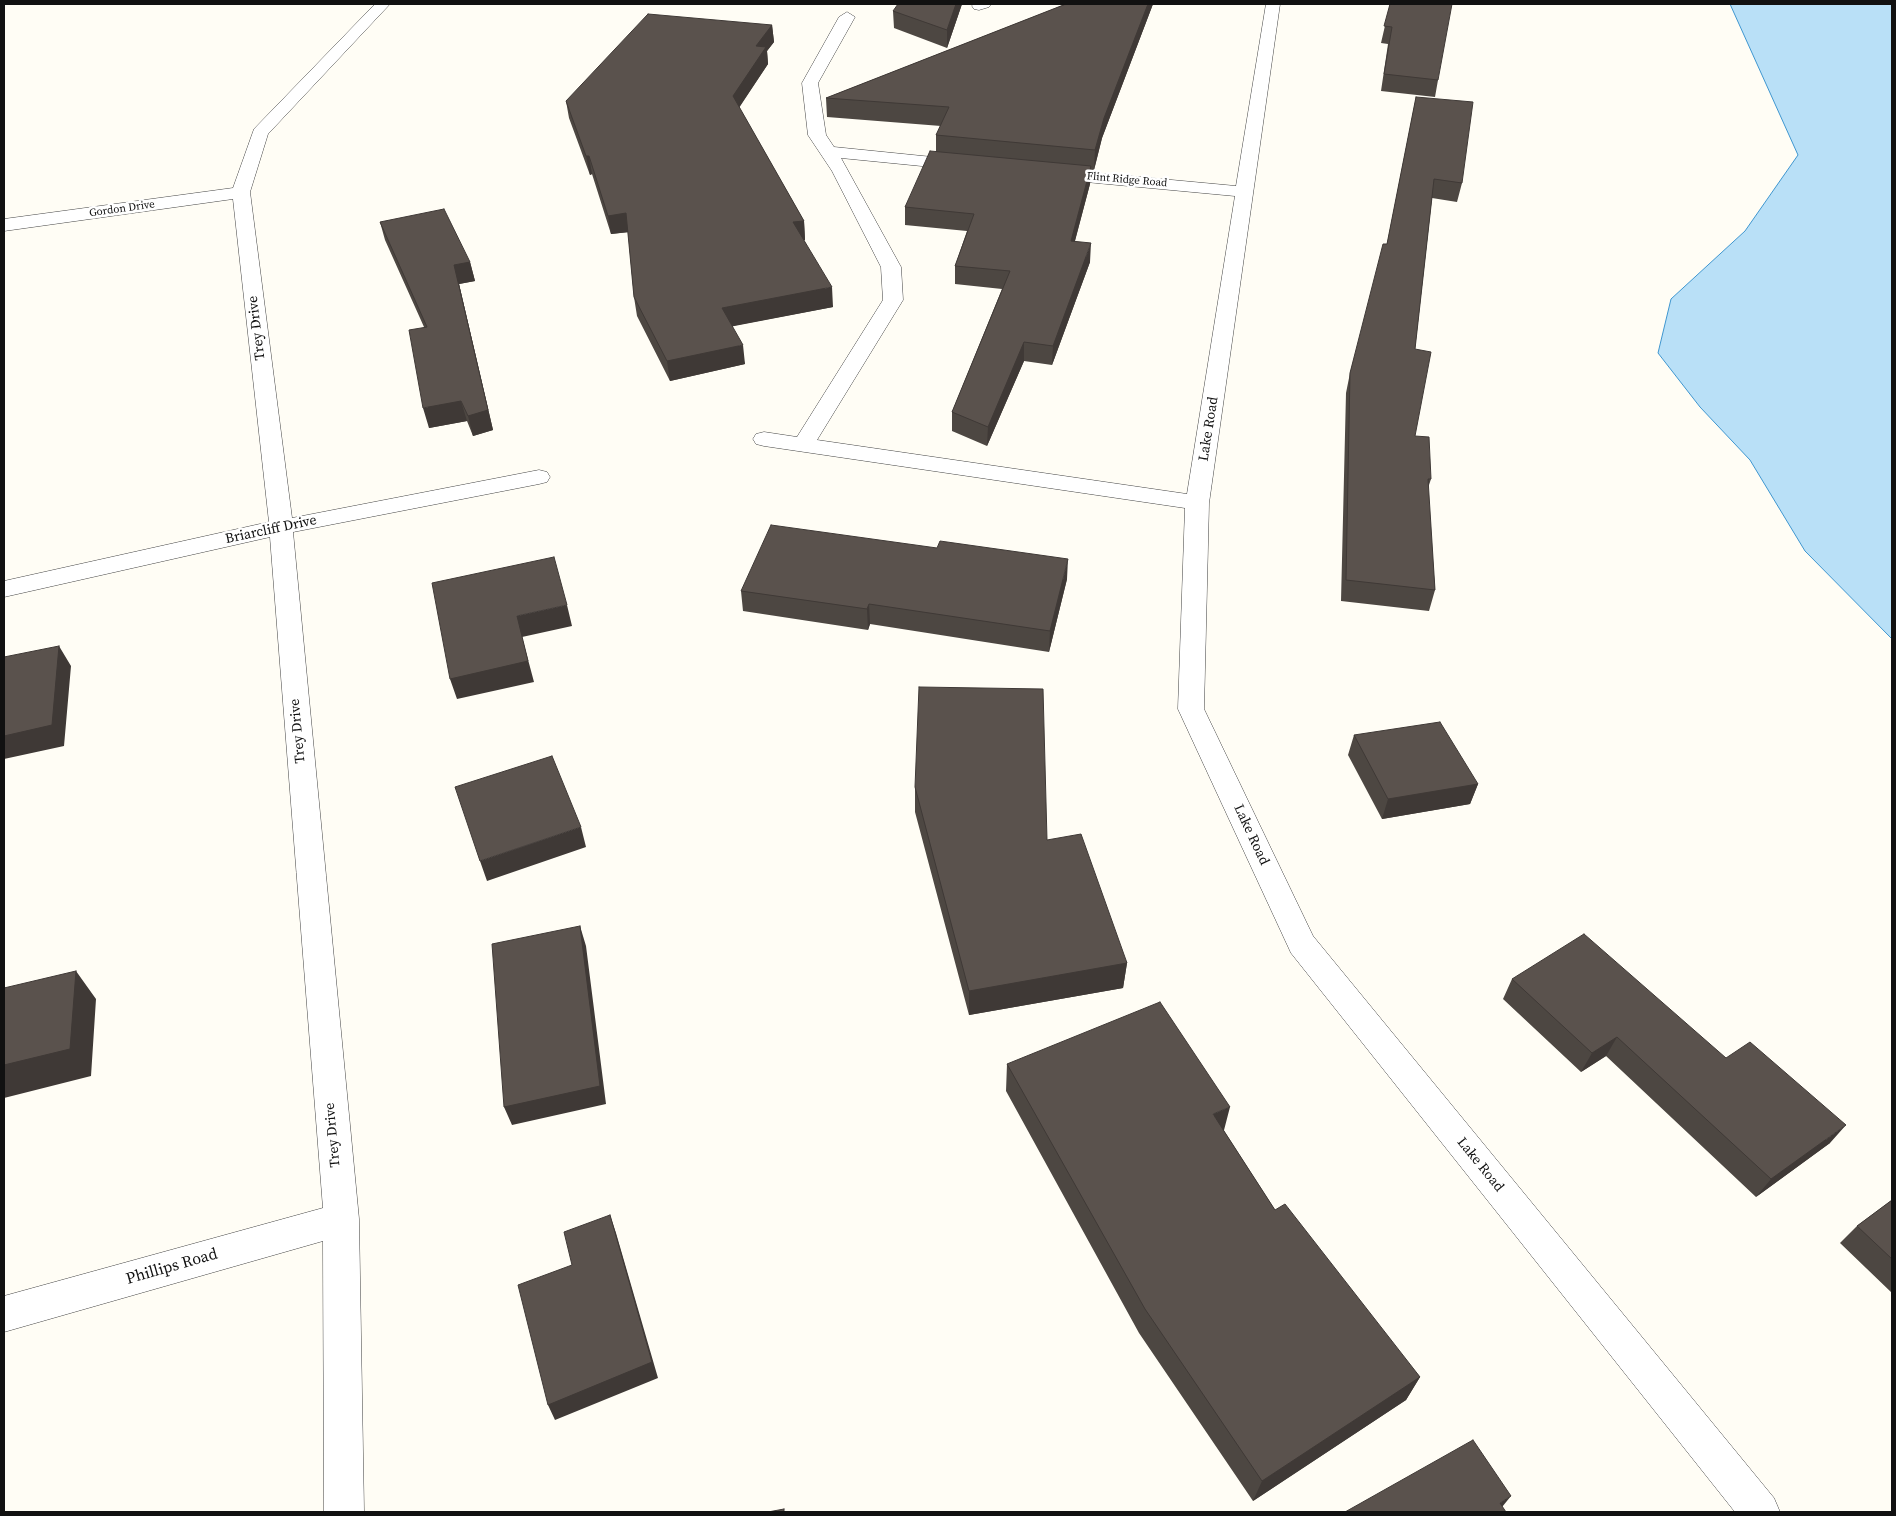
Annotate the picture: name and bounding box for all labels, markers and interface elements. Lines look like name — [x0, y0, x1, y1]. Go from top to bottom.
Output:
street label: Flint Ridge Road — [1086, 170, 1168, 190]
street label: Gordon Drive — [88, 198, 156, 220]
street label: Trey Drive — [245, 295, 269, 361]
street label: Lake Road — [1196, 396, 1222, 462]
street label: Briarcliff Drive — [224, 512, 318, 548]
street label: Trey Drive — [287, 698, 309, 764]
street label: Lake Road — [1230, 802, 1272, 868]
street label: Trey Drive — [322, 1102, 344, 1168]
street label: Lake Road — [1453, 1134, 1507, 1196]
street label: Phillips Road — [124, 1245, 220, 1289]

